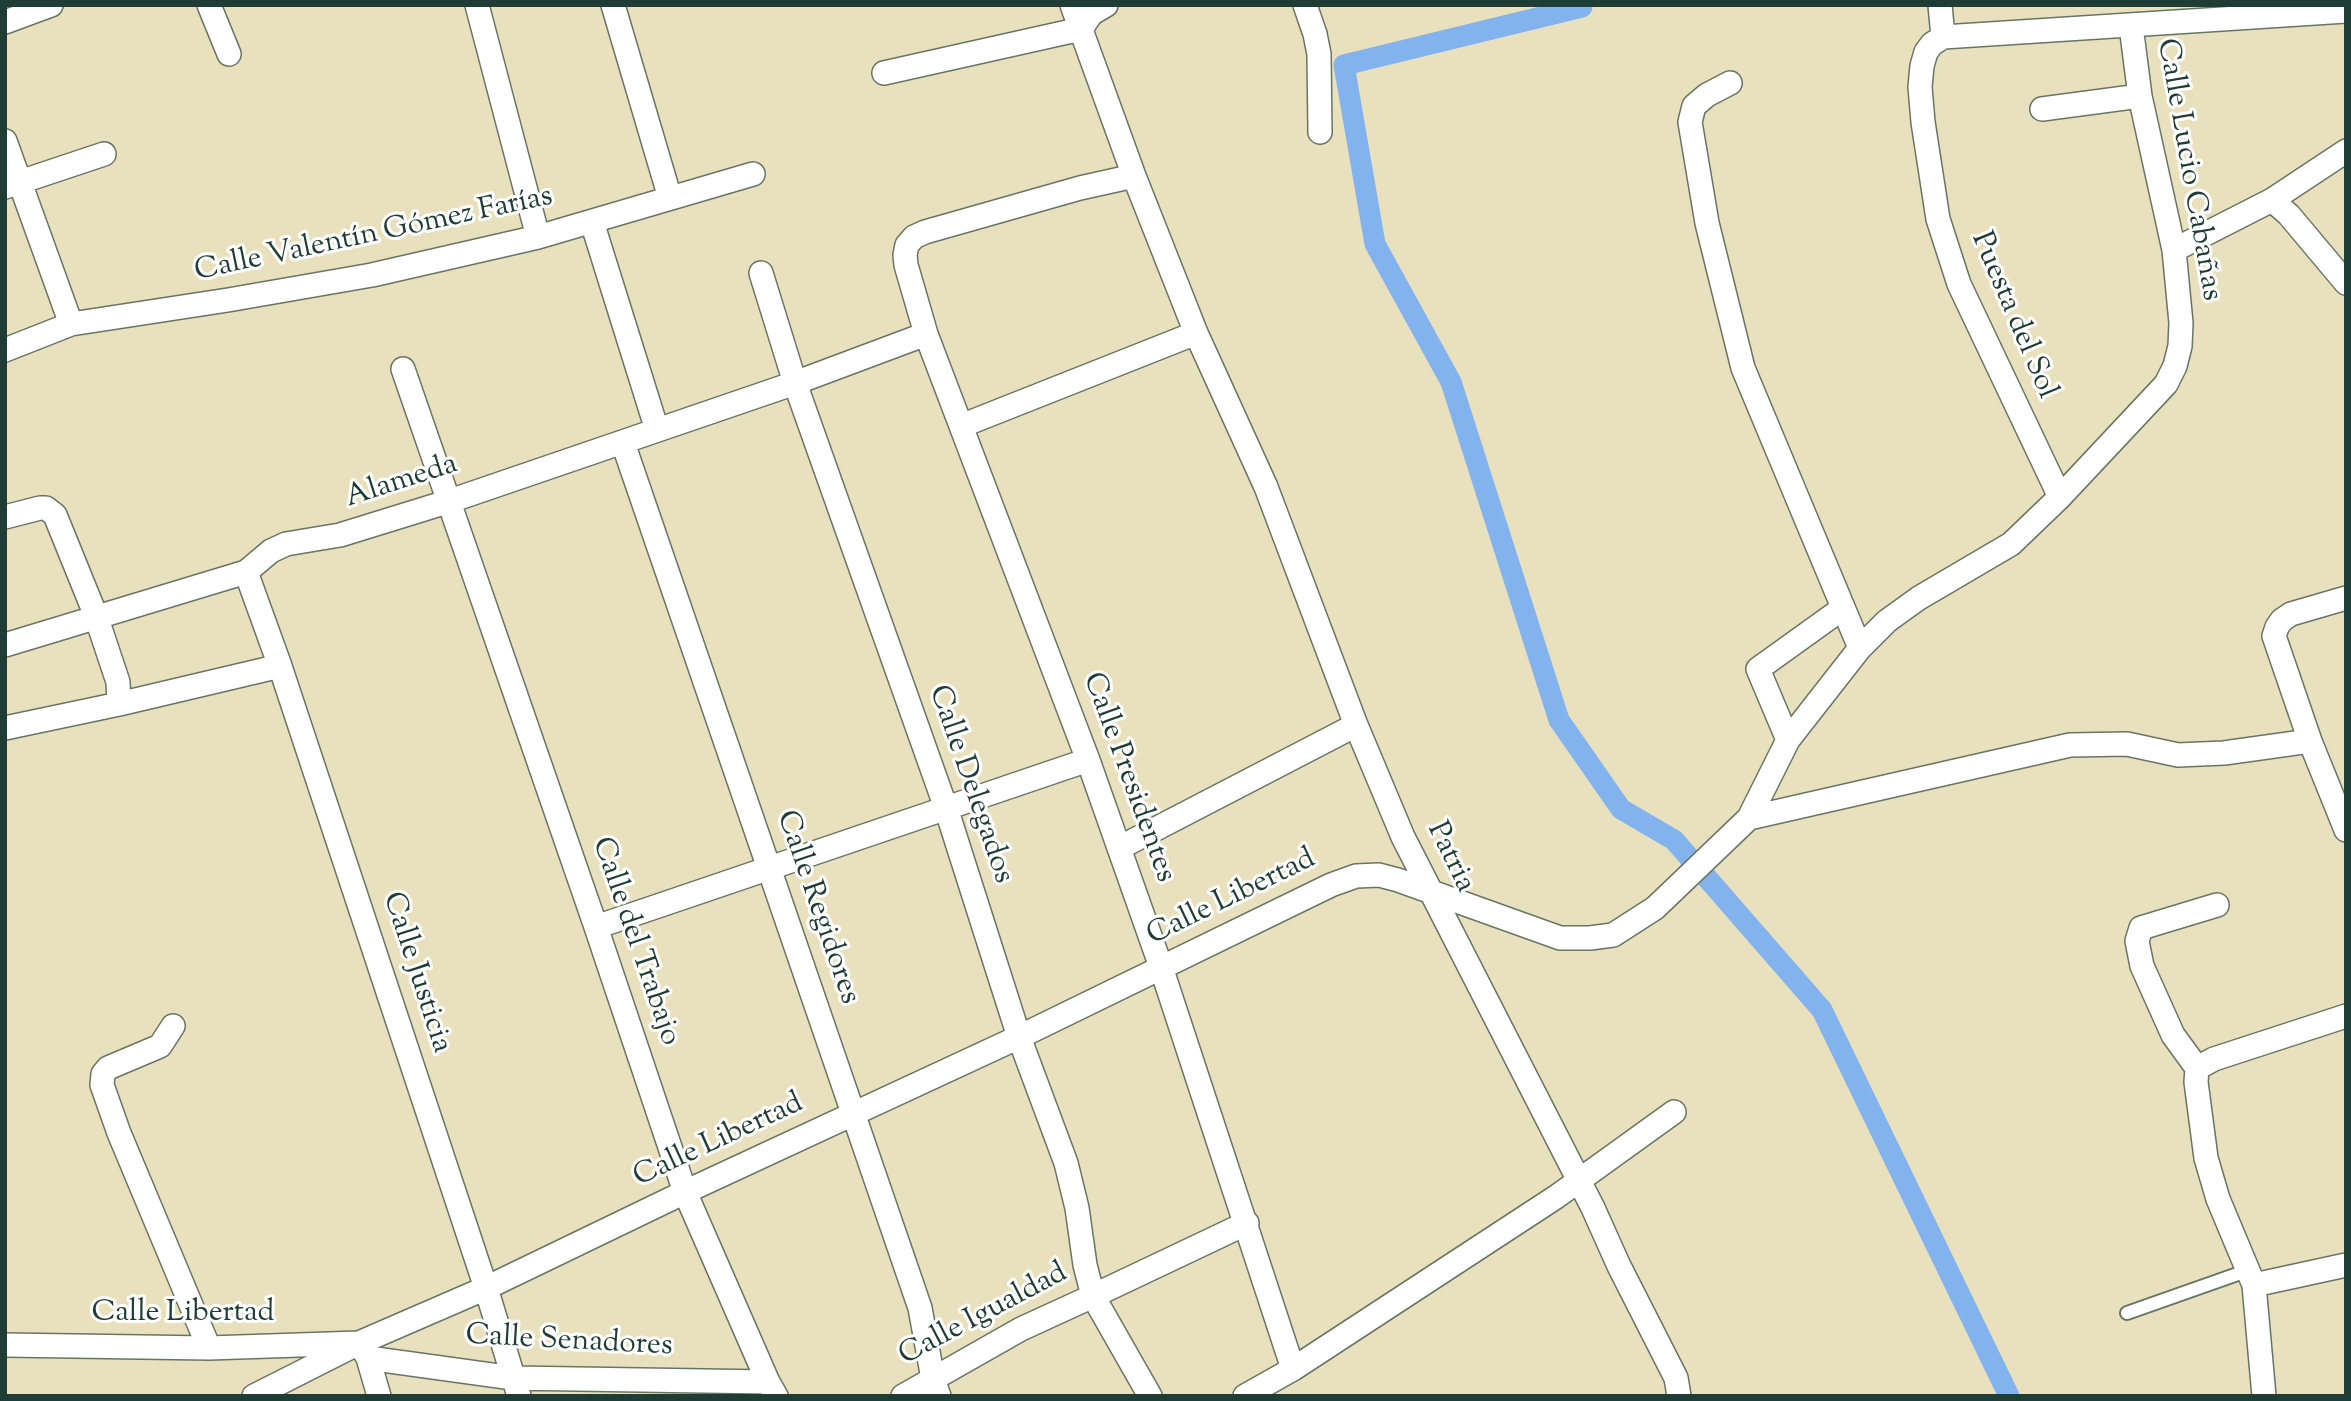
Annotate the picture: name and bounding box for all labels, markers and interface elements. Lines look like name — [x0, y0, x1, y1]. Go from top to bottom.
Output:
street label: Calle Lucio Cabañas — [2146, 36, 2228, 304]
street label: Calle Valentín Gómez Farías — [192, 180, 556, 292]
street label: Puesta del Sol — [1961, 227, 2063, 405]
street label: Alameda — [341, 448, 463, 518]
street label: Calle Presidentes — [1072, 668, 1182, 888]
street label: Calle Delegados — [918, 681, 1020, 889]
street label: Calle Regidores — [766, 807, 866, 1009]
street label: Patria — [1417, 817, 1481, 899]
street label: Calle del Trabajo — [582, 833, 686, 1051]
street label: Calle Libertad — [1142, 843, 1322, 955]
street label: Calle Justicia — [372, 888, 458, 1058]
street label: Calle Libertad — [628, 1087, 810, 1197]
street label: Calle Igualdad — [894, 1257, 1074, 1375]
street label: Calle Libertad — [92, 1297, 274, 1333]
street label: Calle Senadores — [464, 1320, 674, 1366]

